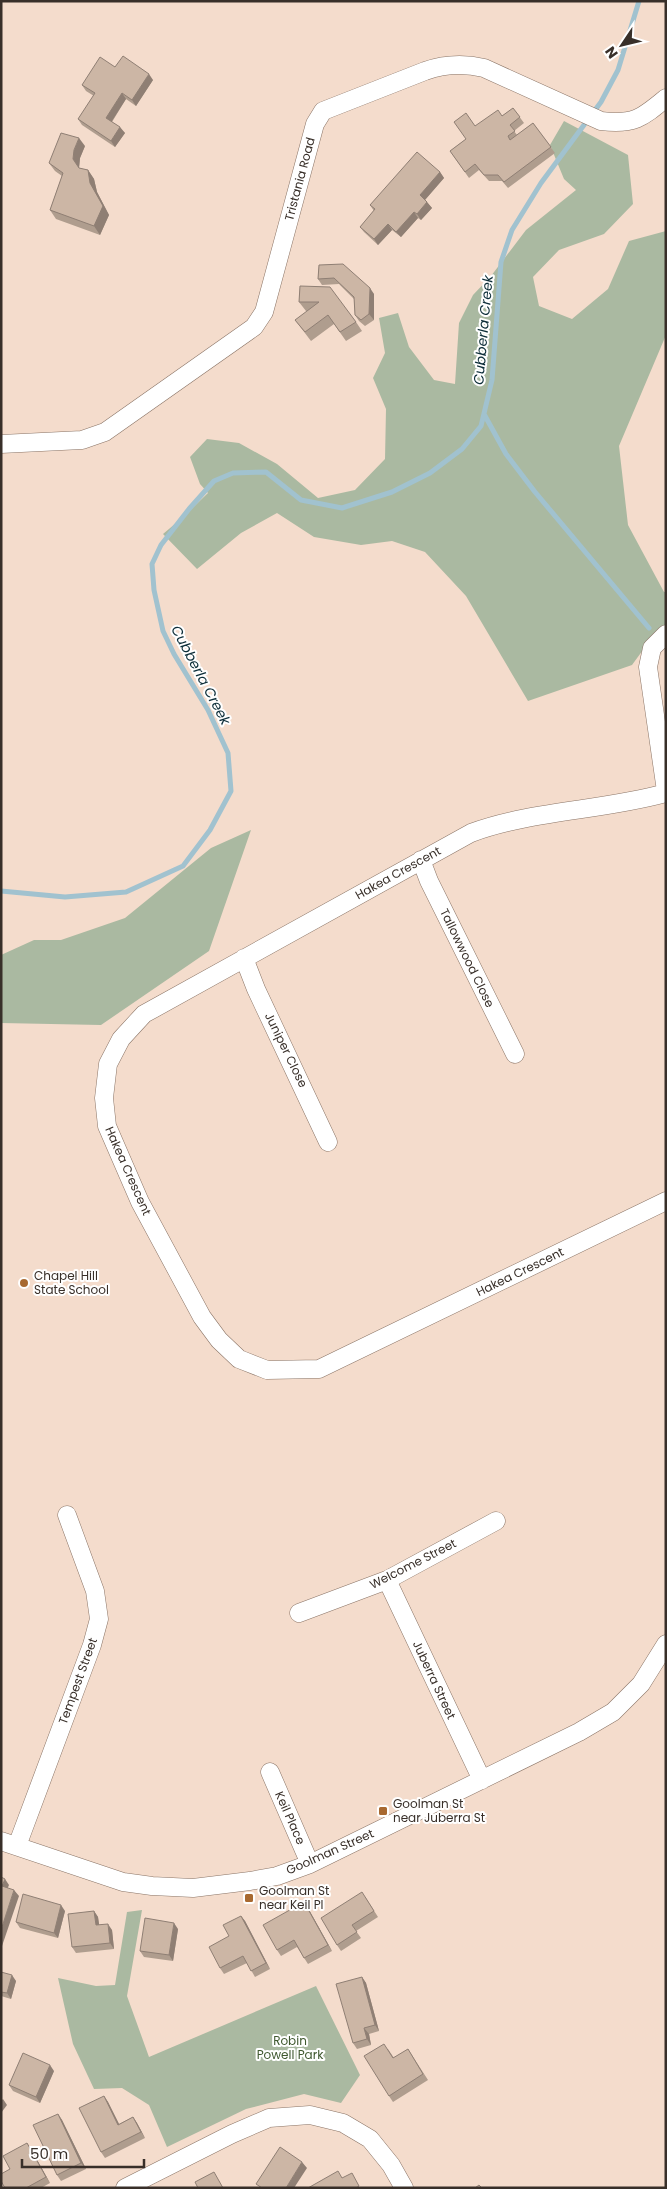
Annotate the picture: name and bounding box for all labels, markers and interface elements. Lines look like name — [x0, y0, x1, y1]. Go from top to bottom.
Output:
north arrow — [597, 20, 647, 70]
text: N — [600, 42, 623, 63]
street label: Tristania Road — [280, 135, 319, 223]
water label: Cubberla Creek — [468, 273, 498, 386]
water label: Cubberla Creek — [166, 622, 236, 729]
street label: Hakea Crescent — [352, 842, 444, 903]
street label: Tallowwood Close — [436, 905, 499, 1010]
street label: Juniper Close — [261, 1009, 312, 1090]
street label: Hakea Crescent — [101, 1124, 156, 1218]
street label: Hakea Crescent — [473, 1243, 566, 1300]
place label: Chapel Hill State School — [34, 1267, 109, 1298]
marker: Chapel Hill State School — [18, 1277, 30, 1289]
street label: Welcome Street — [366, 1534, 459, 1593]
street label: Tempest Street — [54, 1635, 101, 1726]
street label: Juberra Street — [409, 1638, 460, 1722]
street label: Keil Place — [271, 1789, 310, 1847]
place label: Goolman St near Juberra St — [393, 1795, 485, 1826]
marker: Goolman St near Juberra St — [377, 1805, 389, 1817]
street label: Goolman Street — [283, 1825, 376, 1878]
place label: Goolman St near Keil Pl — [259, 1882, 329, 1913]
marker: Goolman St near Keil Pl — [243, 1892, 255, 1904]
park label: Robin Powell Park — [257, 2032, 324, 2063]
scale bar — [22, 2136, 145, 2168]
text: 50 m — [30, 2143, 68, 2164]

